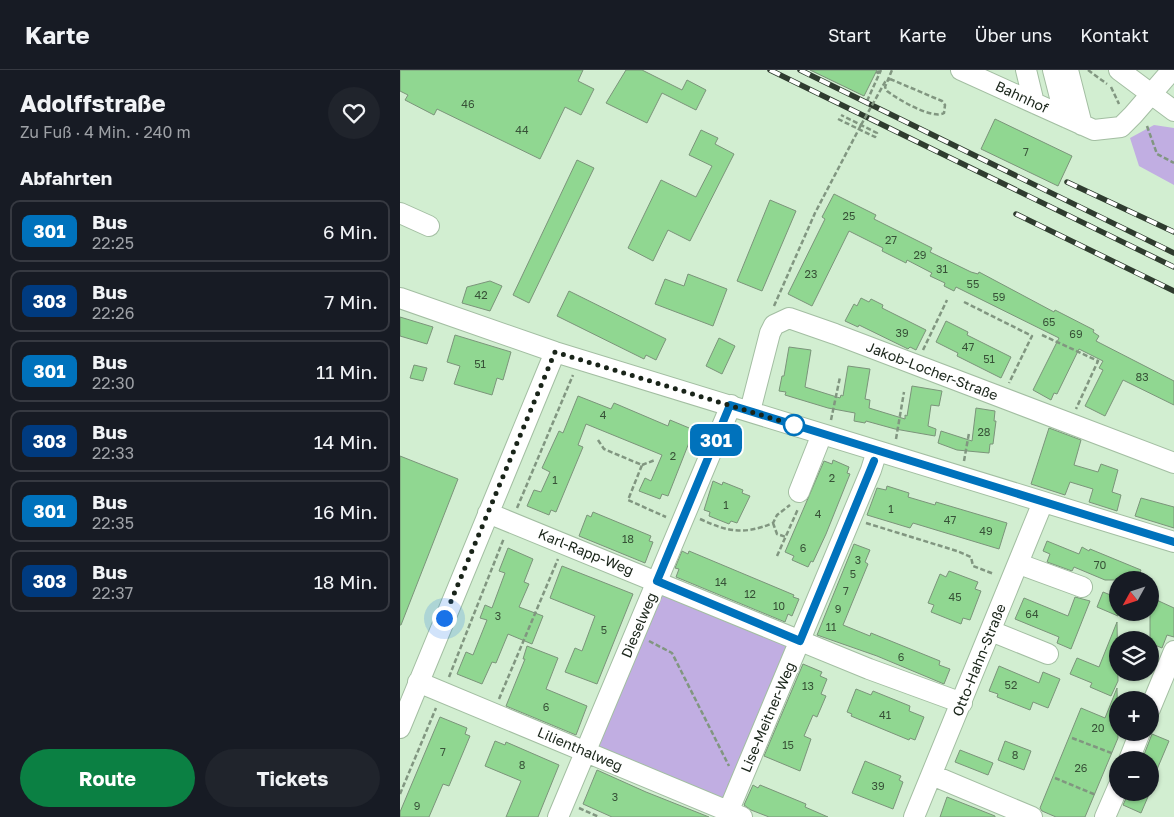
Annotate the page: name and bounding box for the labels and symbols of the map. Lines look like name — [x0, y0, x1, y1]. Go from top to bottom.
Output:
street label: Bahnhof — [993, 77, 1051, 116]
house number: 46 — [461, 97, 475, 110]
house number: 44 — [515, 123, 529, 136]
house number: 7 — [1023, 145, 1029, 158]
house number: 25 — [843, 209, 855, 222]
house number: 27 — [885, 233, 897, 246]
house number: 29 — [913, 248, 927, 261]
house number: 31 — [936, 262, 948, 275]
house number: 23 — [805, 267, 817, 280]
house number: 55 — [967, 277, 979, 290]
house number: 42 — [474, 288, 488, 301]
house number: 59 — [992, 290, 1006, 303]
house number: 65 — [1042, 315, 1056, 328]
house number: 39 — [895, 326, 909, 339]
house number: 69 — [1069, 327, 1083, 340]
street label: Jakob-Locher-Straße — [864, 338, 1001, 404]
house number: 47 — [962, 340, 974, 353]
house number: 51 — [983, 352, 995, 365]
house number: 51 — [474, 357, 486, 370]
house number: 83 — [1135, 370, 1149, 383]
house number: 4 — [600, 408, 607, 421]
unlabelled marker — [783, 414, 805, 436]
line badge: 301 — [687, 424, 745, 456]
house number: 28 — [977, 425, 991, 438]
house number: 2 — [670, 449, 676, 462]
house number: 2 — [829, 471, 835, 484]
house number: 1 — [552, 473, 558, 486]
house number: 1 — [723, 498, 729, 511]
house number: 1 — [888, 502, 894, 515]
house number: 4 — [815, 507, 822, 520]
house number: 47 — [944, 513, 956, 526]
house number: 49 — [979, 524, 993, 537]
street label: Karl-Rapp-Weg — [536, 525, 636, 578]
house number: 18 — [622, 532, 634, 545]
house number: 6 — [800, 541, 807, 554]
house number: 3 — [855, 553, 861, 566]
house number: 70 — [1094, 558, 1107, 571]
house number: 5 — [850, 567, 856, 580]
north arrow — [1109, 571, 1159, 621]
house number: 14 — [715, 575, 727, 588]
house number: 7 — [843, 584, 849, 597]
house number: 12 — [744, 587, 756, 600]
street label: Dieselweg — [617, 590, 660, 660]
house number: 45 — [948, 590, 962, 603]
house number: 10 — [773, 599, 785, 612]
street label: Otto-Hahn-Straße — [948, 601, 1009, 719]
house number: 9 — [835, 602, 841, 615]
your location — [432, 606, 457, 631]
house number: 64 — [1025, 607, 1039, 620]
house number: 3 — [495, 609, 501, 622]
house number: 11 — [826, 620, 836, 633]
house number: 5 — [601, 623, 607, 636]
house number: 6 — [898, 650, 905, 663]
street label: Lise-Meitner-Weg — [737, 659, 798, 775]
house number: 52 — [1005, 678, 1017, 691]
house number: 13 — [802, 679, 814, 692]
house number: 6 — [543, 700, 550, 713]
house number: 41 — [879, 708, 891, 721]
house number: 20 — [1091, 721, 1105, 734]
street label: Lilienthalweg — [535, 723, 625, 774]
house number: 15 — [782, 738, 794, 751]
house number: 7 — [440, 745, 446, 758]
house number: 8 — [1012, 748, 1019, 761]
house number: 8 — [519, 758, 526, 771]
house number: 26 — [1074, 761, 1088, 774]
house number: 39 — [871, 779, 885, 792]
house number: 3 — [612, 790, 618, 803]
house number: 9 — [414, 799, 420, 812]

